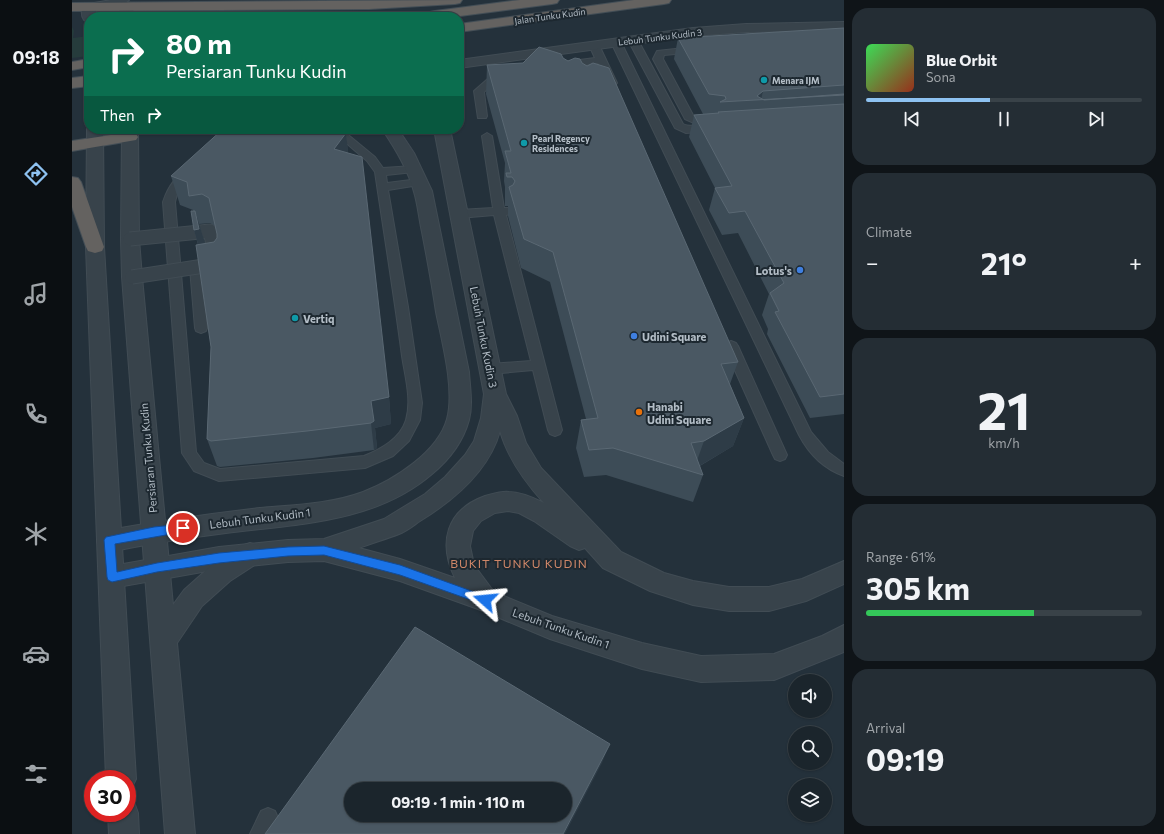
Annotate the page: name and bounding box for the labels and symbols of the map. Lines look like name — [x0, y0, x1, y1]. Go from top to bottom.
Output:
street label: Jalan Tunku Kudin — [514, 6, 586, 26]
street label: Lebuh Tunku Kudin 3 — [617, 26, 703, 48]
marker: Menara IJM — [759, 75, 769, 85]
place label: Menara IJM — [772, 75, 820, 86]
place label: Pearl Regency Residences — [532, 133, 590, 154]
marker: Pearl Regency Residences — [519, 138, 529, 148]
place label: Lotus's — [755, 264, 792, 277]
marker: Lotus's — [795, 265, 805, 275]
street label: Lebuh Tunku Kudin 3 — [468, 285, 500, 389]
place label: Vertiq — [303, 312, 335, 325]
marker: Vertiq — [290, 313, 300, 323]
place label: Udini Square — [642, 330, 707, 343]
marker: Udini Square — [629, 331, 639, 341]
place label: Hanabi Udini Square — [647, 400, 712, 426]
street label: Persiaran Tunku Kudin — [137, 402, 159, 514]
marker: Hanabi Udini Square — [634, 407, 644, 417]
street label: Lebuh Tunku Kudin 1 — [209, 505, 311, 531]
pin — [166, 511, 200, 545]
district label: BUKIT TUNKU KUDIN — [450, 556, 588, 570]
position arrow — [464, 579, 506, 621]
street label: Lebuh Tunku Kudin 1 — [511, 605, 611, 651]
speed limit sign: 30 — [84, 770, 136, 822]

